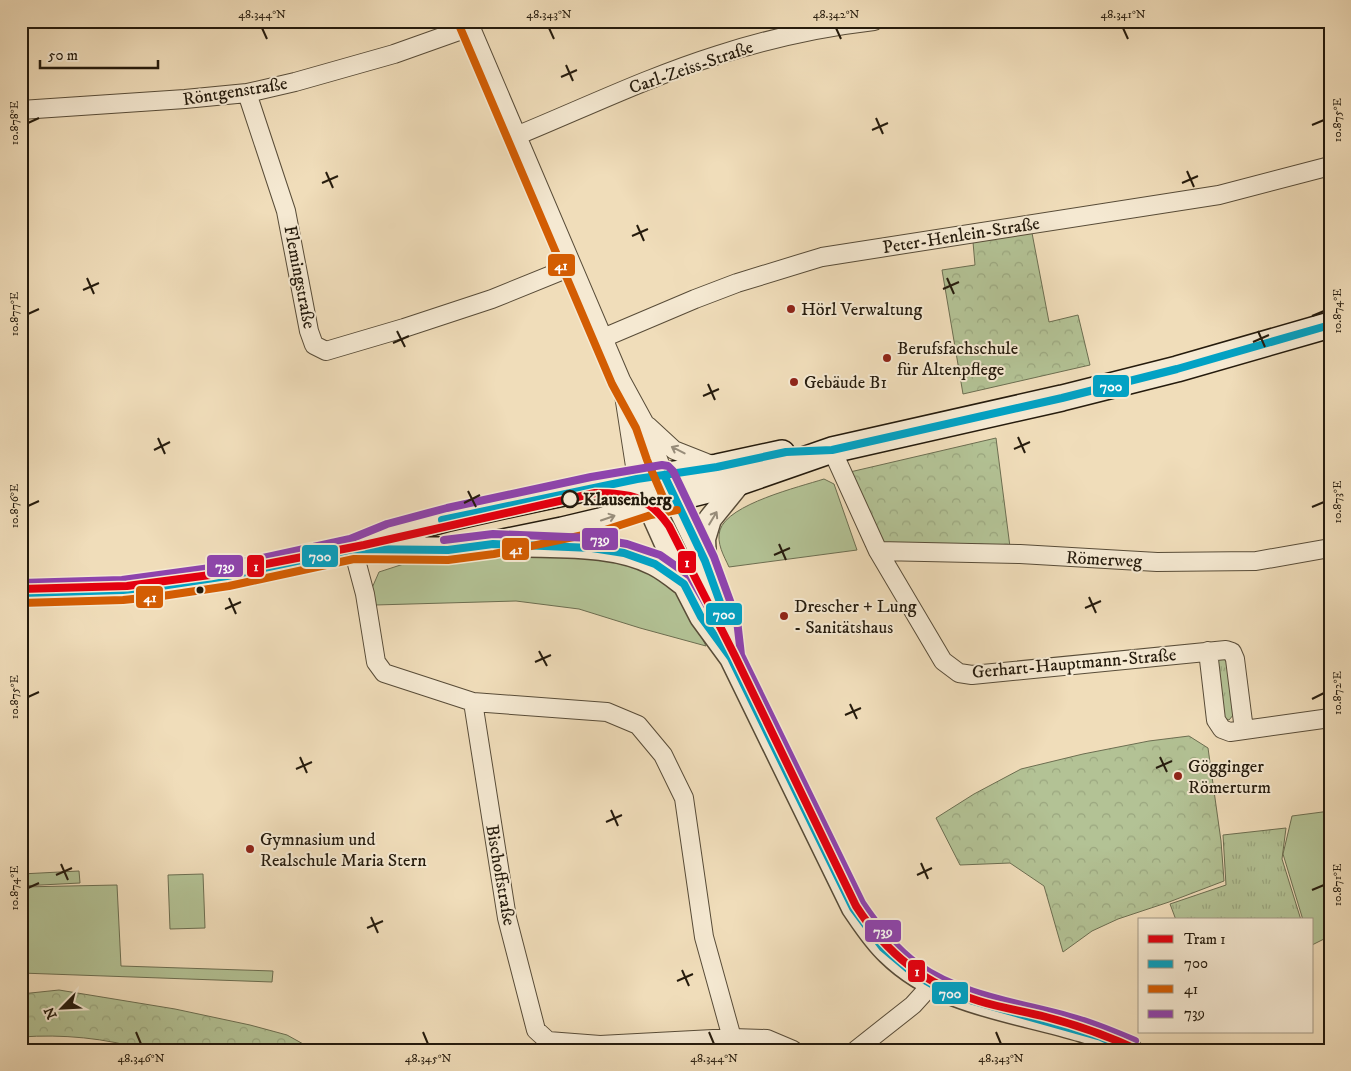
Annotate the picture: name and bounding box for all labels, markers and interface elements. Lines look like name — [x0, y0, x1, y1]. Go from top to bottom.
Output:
text: 48.344°N — [238, 7, 286, 22]
text: 48.343°N — [526, 7, 572, 22]
text: 48.342°N — [813, 7, 860, 22]
text: 48.341°N — [1100, 7, 1146, 22]
street label: Carl-Zeiss-Straße — [626, 36, 756, 99]
scale bar — [40, 38, 158, 70]
text: 50 m — [48, 46, 78, 65]
street label: Röntgenstraße — [181, 73, 289, 111]
text: 10.875°E — [1330, 97, 1345, 142]
text: 10.878°E — [7, 100, 22, 145]
street label: Peter-Henlein-Straße — [881, 213, 1041, 259]
street label: Flemingstraße — [278, 224, 320, 331]
line badge: 41 — [547, 253, 576, 277]
text: 41 — [553, 257, 568, 275]
text: 10.874°E — [1330, 288, 1345, 334]
text: 10.877°E — [7, 291, 22, 336]
place label: Hörl Verwaltung — [801, 299, 922, 321]
marker: Hörl Verwaltung — [785, 303, 797, 315]
place label: Berufsfachschule für Altenpflege — [897, 338, 1018, 381]
marker: Berufsfachschule für Altenpflege — [881, 352, 893, 364]
place label: Gebäude B1 — [804, 372, 887, 394]
line badge: 700 — [1092, 374, 1130, 398]
marker: Gebäude B1 — [788, 376, 800, 388]
text: 700 — [1100, 378, 1123, 396]
one-way arrow — [671, 445, 686, 455]
text: 10.873°E — [1330, 480, 1345, 523]
text: 10.876°E — [7, 483, 22, 528]
place label: Klausenberg — [583, 489, 673, 511]
marker: Klausenberg — [561, 490, 579, 508]
one-way arrow — [707, 511, 718, 525]
one-way arrow — [600, 513, 616, 523]
line badge: 739 — [581, 527, 619, 551]
text: 739 — [590, 531, 610, 549]
line badge: 41 — [501, 537, 530, 561]
text: 41 — [508, 541, 523, 559]
line badge: 700 — [301, 544, 339, 568]
street label: Römerweg — [1065, 547, 1143, 573]
text: 700 — [309, 548, 332, 566]
line badge: 1 — [677, 550, 697, 574]
line badge: 739 — [206, 554, 244, 578]
line badge: 1 — [246, 554, 265, 578]
text: 1 — [684, 554, 690, 572]
text: 739 — [215, 558, 235, 576]
text: 1 — [253, 558, 259, 576]
line badge: 41 — [135, 585, 164, 609]
unlabelled marker — [195, 585, 205, 595]
text: 41 — [142, 589, 157, 607]
place label: Drescher + Lung - Sanitätshaus — [794, 596, 917, 639]
line badge: 700 — [705, 602, 743, 626]
text: 700 — [713, 606, 736, 624]
marker: Drescher + Lung - Sanitätshaus — [778, 610, 790, 622]
street label: Gerhart-Hauptmann-Straße — [971, 644, 1177, 684]
text: 10.872°E — [1330, 670, 1345, 715]
text: 10.875°E — [7, 674, 22, 719]
place label: Gögginger Römerturm — [1188, 756, 1271, 799]
marker: Gögginger Römerturm — [1172, 770, 1184, 782]
street label: Bischoffstraße — [480, 823, 520, 927]
place label: Gymnasium und Realschule Maria Stern — [260, 829, 427, 872]
marker: Gymnasium und Realschule Maria Stern — [244, 843, 256, 855]
text: 10.871°E — [1330, 863, 1345, 906]
text: 10.874°E — [7, 865, 22, 911]
legend — [1138, 918, 1314, 1034]
line badge: 739 — [864, 919, 902, 943]
text: 739 — [873, 923, 893, 941]
text: Tram 1 — [1184, 930, 1226, 949]
text: 700 — [1184, 954, 1208, 973]
line badge: 1 — [907, 959, 926, 983]
text: 1 — [914, 963, 920, 981]
text: 41 — [1184, 980, 1198, 999]
line badge: 700 — [931, 981, 969, 1005]
north arrow — [38, 984, 88, 1034]
text: 700 — [939, 985, 962, 1003]
text: N — [40, 1004, 62, 1022]
text: 739 — [1184, 1004, 1205, 1023]
text: 48.346°N — [117, 1051, 165, 1066]
text: 48.345°N — [405, 1051, 452, 1066]
text: 48.344°N — [690, 1051, 738, 1066]
text: 48.343°N — [978, 1051, 1024, 1066]

